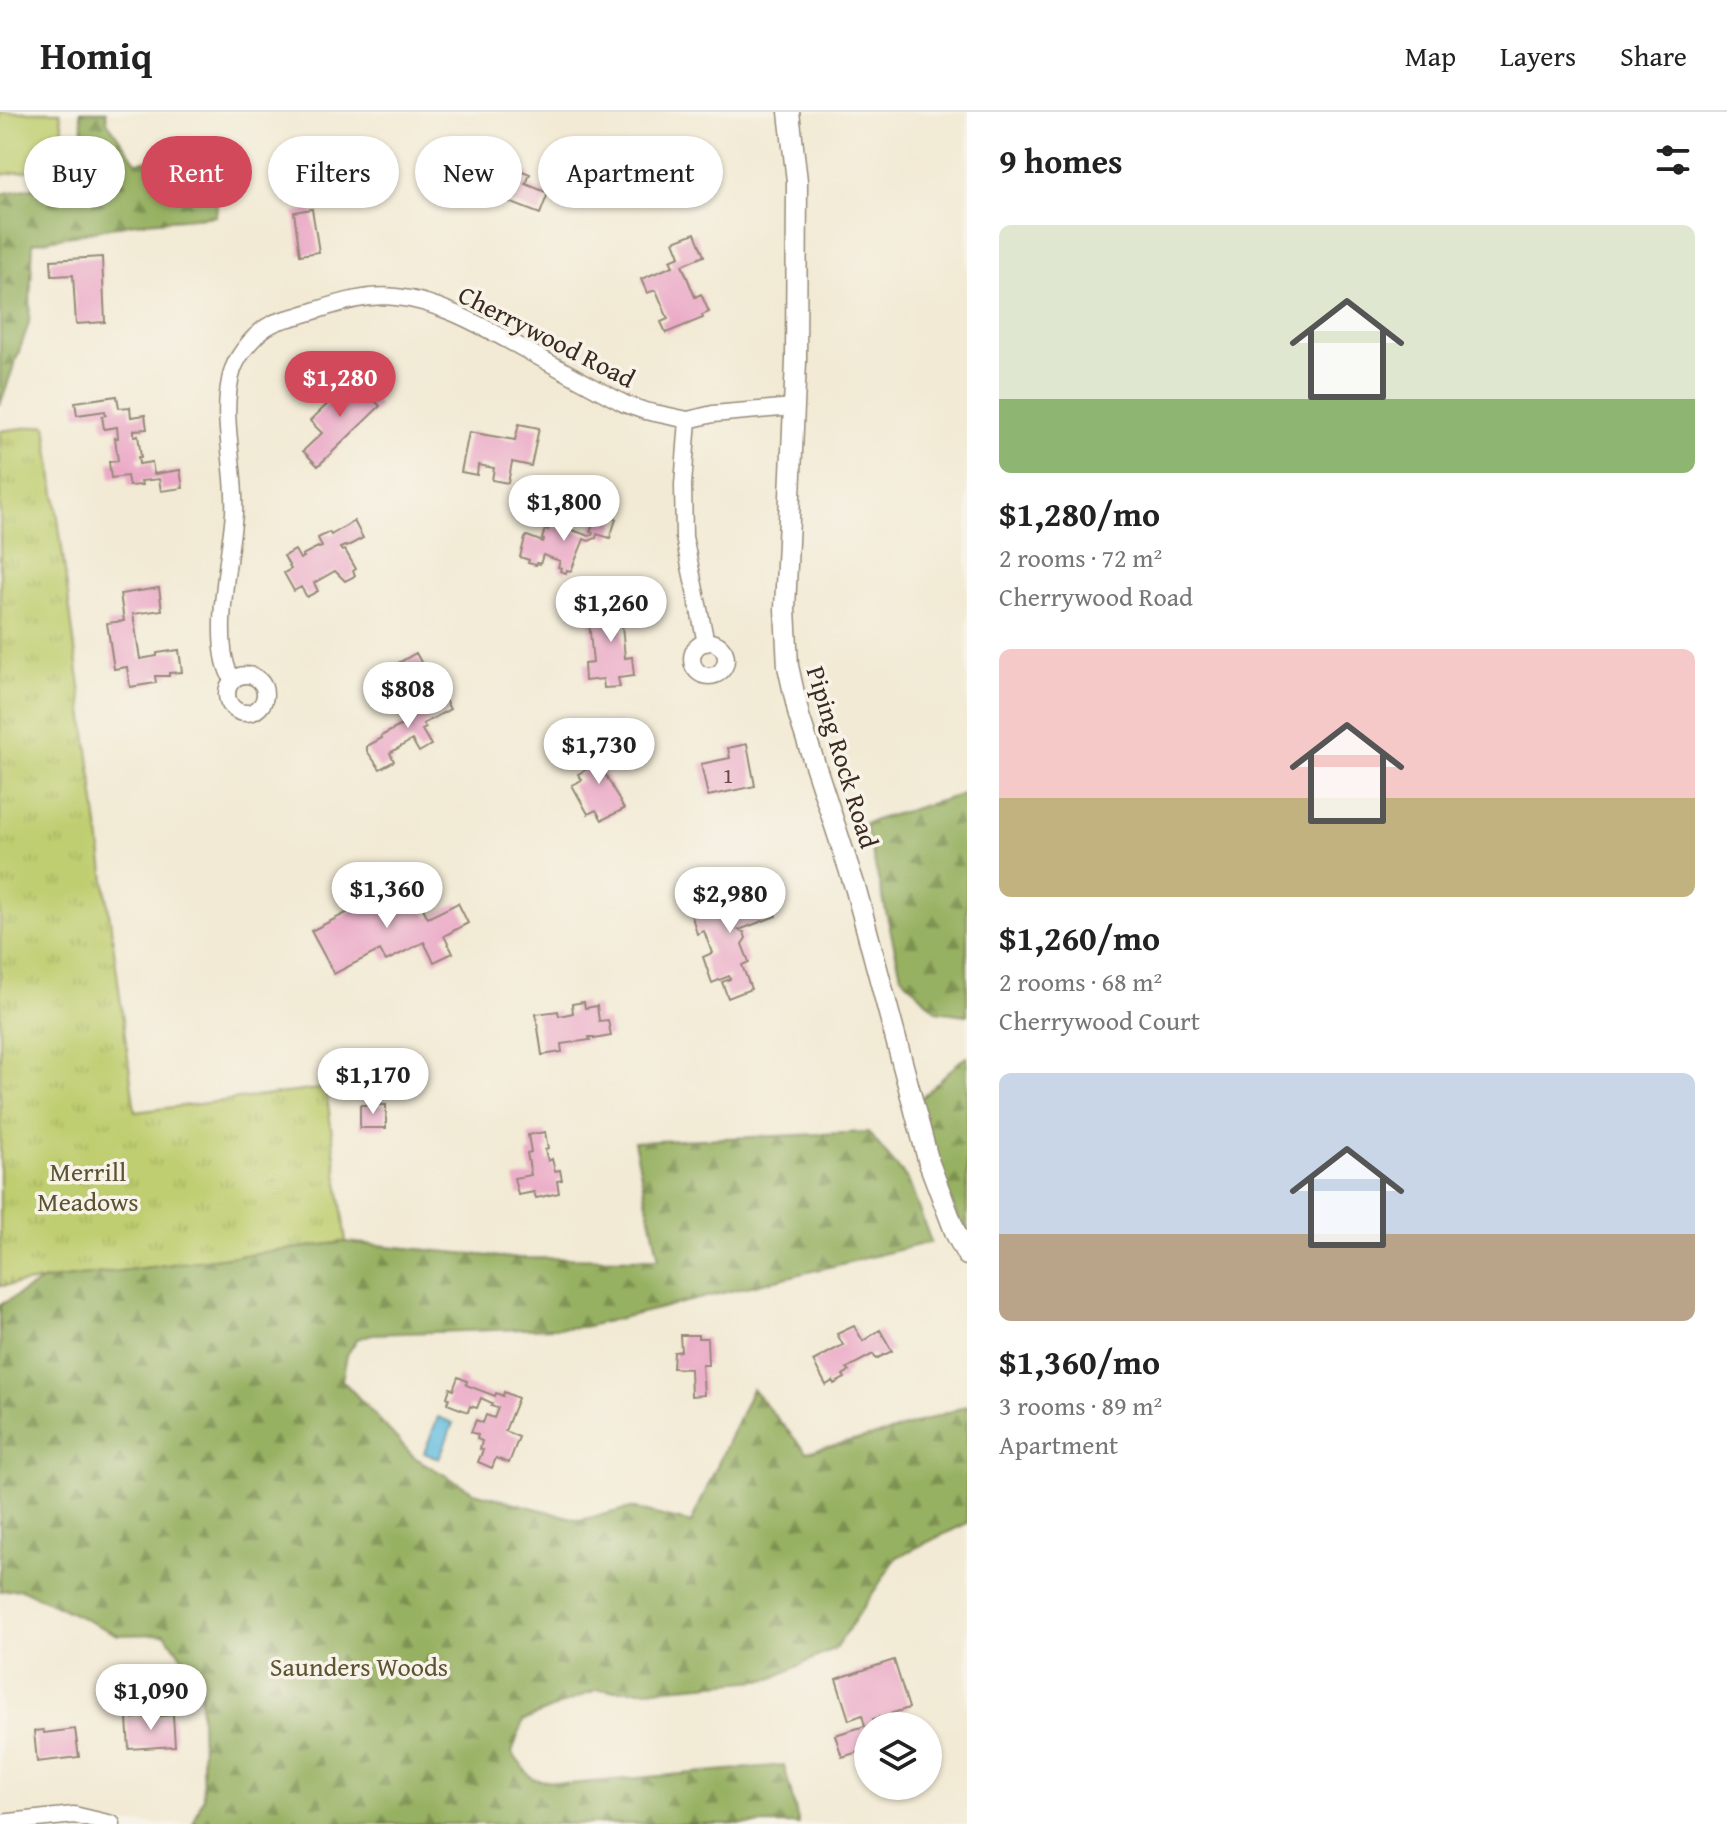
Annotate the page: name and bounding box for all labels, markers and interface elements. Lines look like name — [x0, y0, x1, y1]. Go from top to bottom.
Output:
text: Homiq — [40, 27, 152, 83]
text: Map — [1405, 35, 1456, 76]
text: Layers — [1500, 35, 1576, 76]
text: Share — [1620, 35, 1687, 76]
chip: Buy — [24, 136, 125, 208]
chip: Rent — [141, 136, 252, 208]
chip: Filters — [268, 136, 399, 208]
chip: New — [415, 136, 522, 208]
chip: Apartment — [538, 136, 723, 208]
text: 9 homes — [999, 136, 1123, 185]
icon: filters — [1651, 138, 1695, 182]
street label: Cherrywood Road — [452, 275, 642, 397]
icon: home — [1275, 277, 1419, 421]
pin: $1,280 — [275, 351, 405, 419]
text: $1,280 — [303, 357, 377, 396]
pin: $1,800 — [499, 475, 629, 543]
text: $1,800 — [527, 481, 601, 520]
text: $1,280/mo — [999, 489, 1160, 538]
text: 2 rooms · 72 m² — [999, 538, 1162, 577]
pin: $1,260 — [546, 576, 676, 644]
text: Cherrywood Road — [999, 577, 1193, 616]
text: $1,260 — [574, 582, 648, 621]
street label: Piping Rock Road — [797, 661, 889, 853]
pin: $808 — [361, 662, 455, 730]
text: $808 — [381, 668, 435, 707]
icon: home — [1275, 701, 1419, 845]
pin: $1,730 — [534, 718, 664, 786]
text: $1,730 — [562, 724, 636, 763]
house number: 1 — [723, 759, 733, 791]
pin: $1,360 — [322, 862, 452, 930]
pin: $2,980 — [665, 867, 795, 935]
text: $1,360 — [350, 868, 424, 907]
text: $2,980 — [693, 873, 767, 912]
text: $1,260/mo — [999, 913, 1160, 962]
text: 2 rooms · 68 m² — [999, 962, 1162, 1001]
text: Cherrywood Court — [999, 1001, 1200, 1040]
pin: $1,170 — [308, 1048, 438, 1116]
text: $1,170 — [336, 1054, 410, 1093]
icon: home — [1275, 1125, 1419, 1269]
park label: Merrill Meadows — [37, 1152, 139, 1221]
text: $1,360/mo — [999, 1337, 1160, 1386]
text: 3 rooms · 89 m² — [999, 1386, 1162, 1425]
text: Apartment — [999, 1425, 1118, 1464]
park label: Saunders Woods — [270, 1647, 448, 1686]
pin: $1,090 — [86, 1664, 216, 1732]
text: $1,090 — [114, 1670, 188, 1709]
map controls — [854, 1712, 942, 1800]
button: layers — [854, 1712, 942, 1800]

